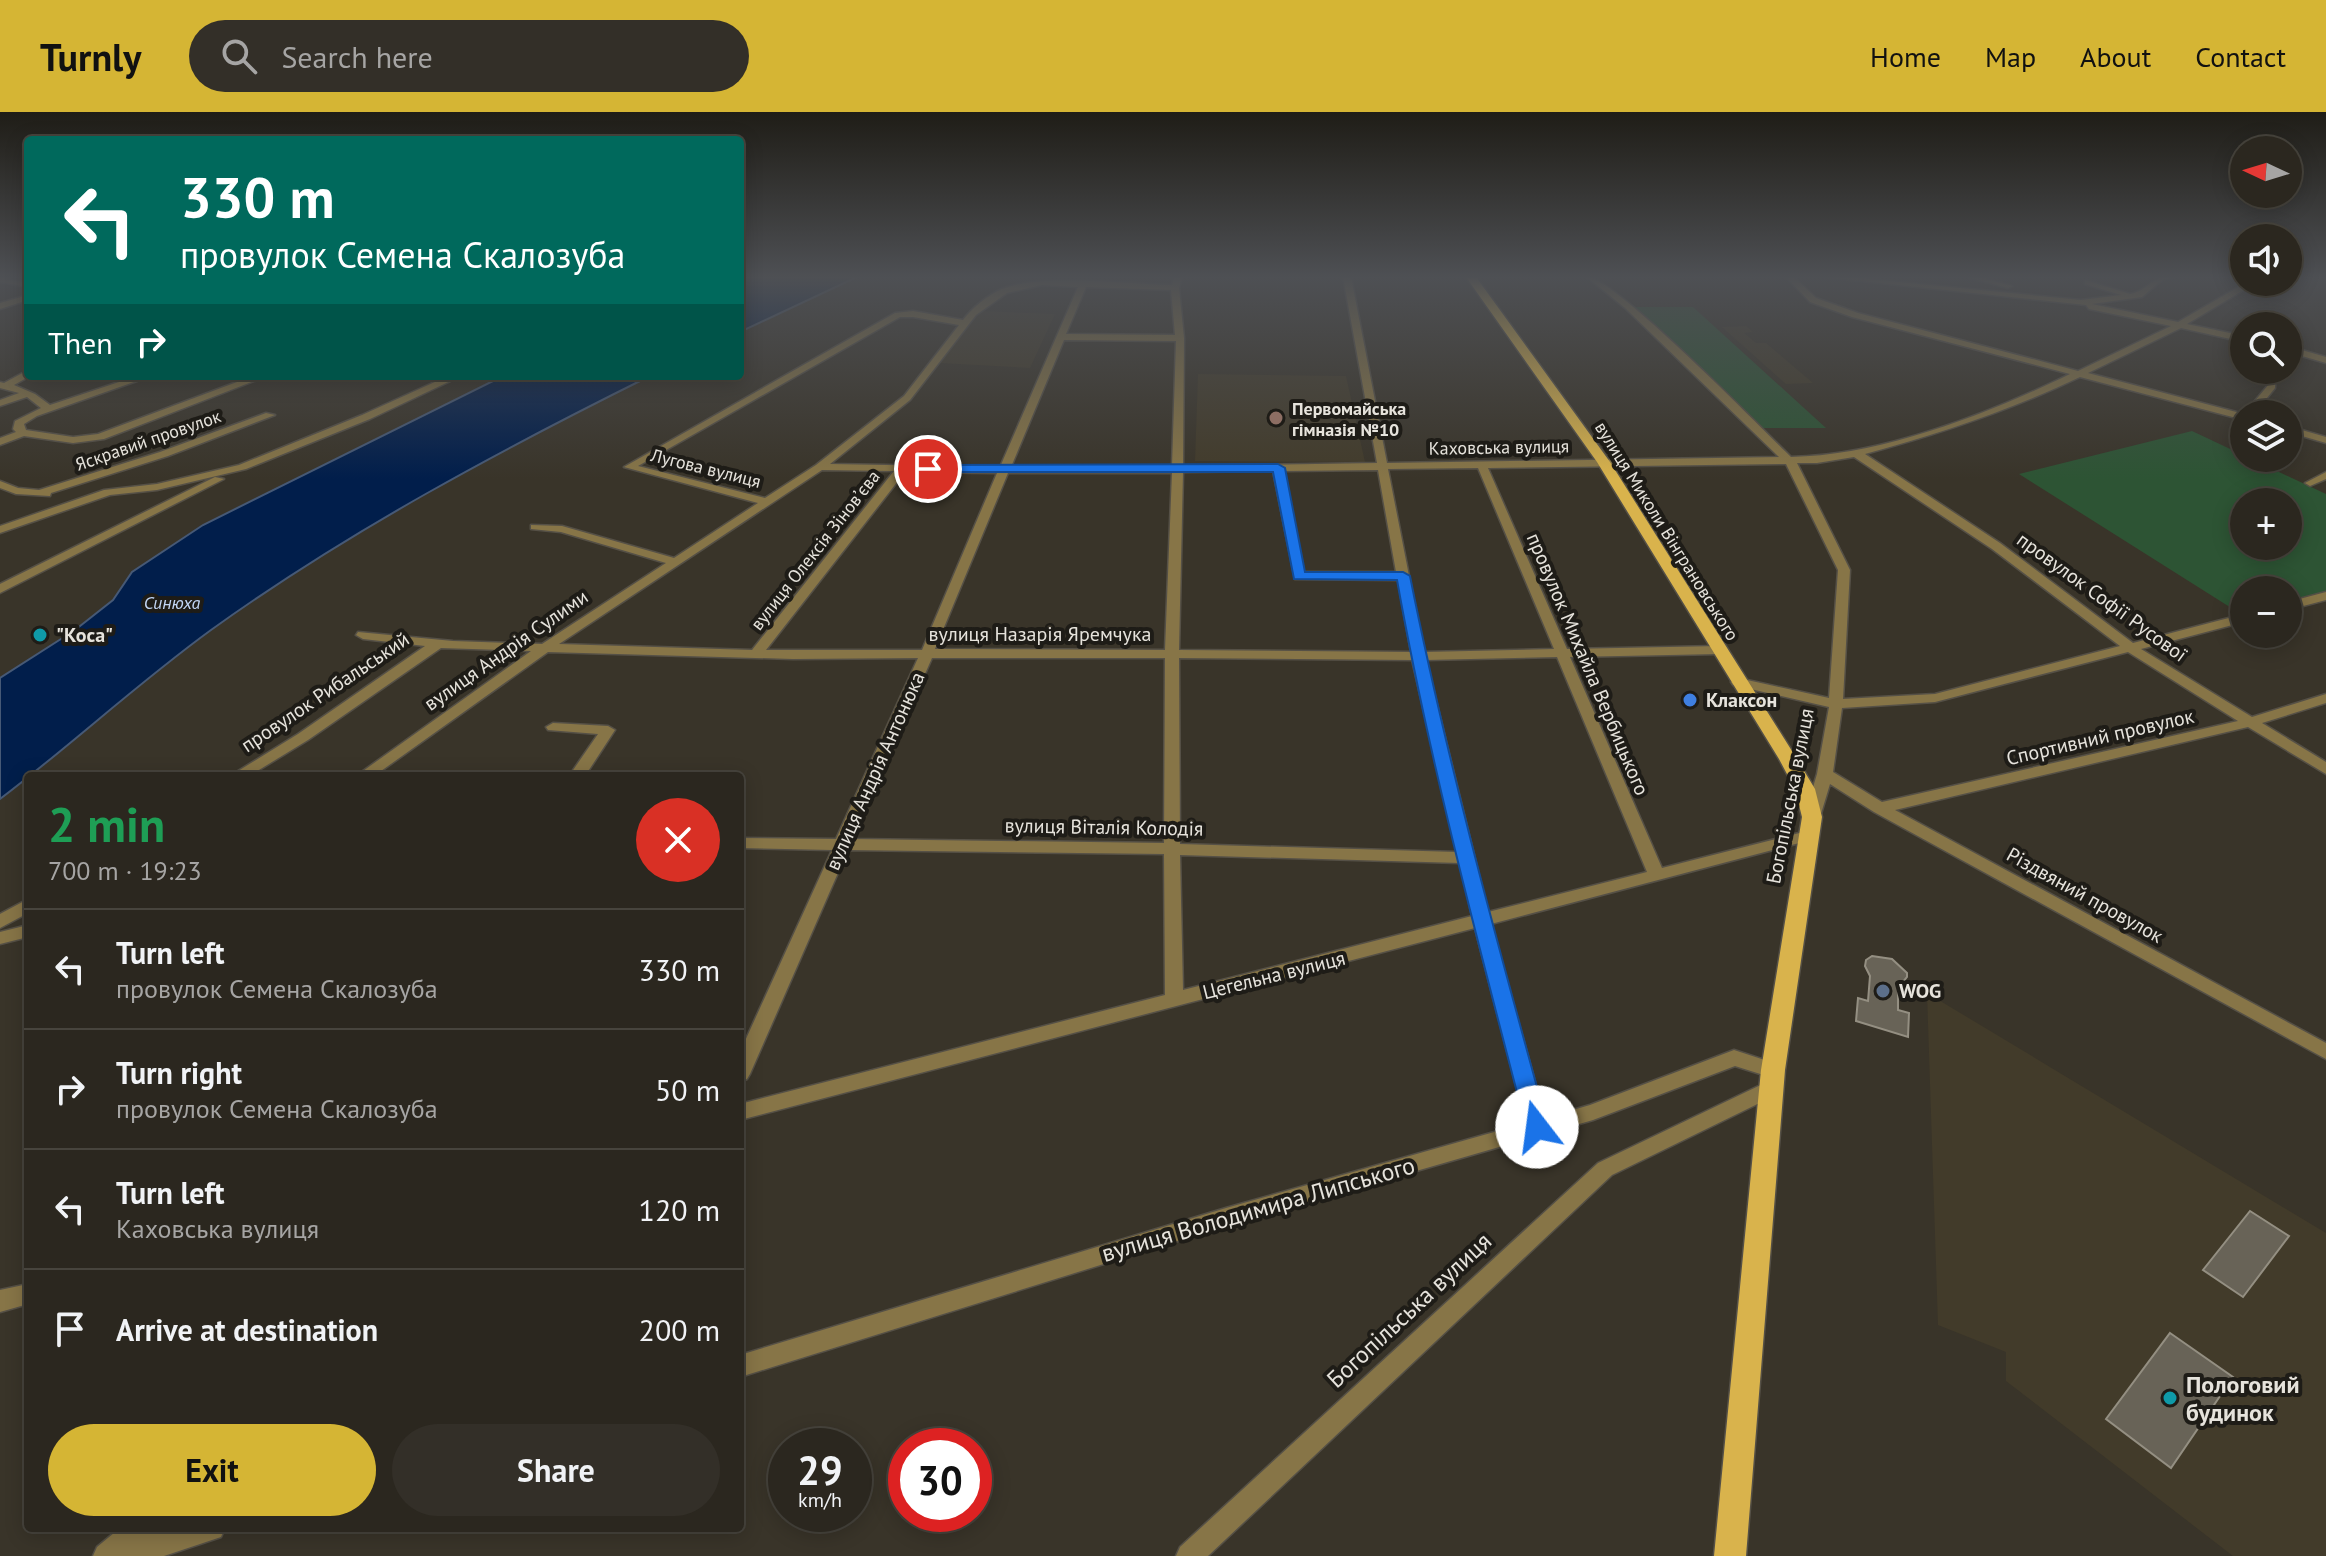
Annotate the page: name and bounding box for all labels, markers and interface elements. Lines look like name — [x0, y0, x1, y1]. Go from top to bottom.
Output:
search box — [189, 20, 749, 92]
text: Turnly — [40, 32, 141, 81]
icon: search — [217, 34, 261, 78]
text: Search here — [281, 37, 433, 76]
text: Home — [1870, 38, 1941, 75]
text: Map — [1985, 38, 2036, 75]
text: About — [2080, 38, 2151, 75]
text: Contact — [2195, 38, 2286, 75]
north arrow — [2230, 136, 2302, 208]
map controls — [2230, 136, 2302, 648]
text: 330 m — [180, 161, 335, 233]
icon: left — [48, 168, 152, 272]
button: sound — [2230, 224, 2302, 296]
text: провулок Семена Скалозуба — [180, 231, 625, 278]
button: search — [2230, 312, 2302, 384]
icon: right — [129, 320, 173, 364]
text: Then — [48, 323, 113, 362]
place label: Первомайська гімназія №10 — [1292, 397, 1406, 441]
button: layers — [2230, 400, 2302, 472]
street label: Яскравий провулок — [72, 404, 224, 476]
marker: Первомайська гімназія №10 — [1267, 409, 1285, 427]
street label: вулиця Миколи Вінграновського — [1590, 417, 1744, 645]
street label: Каховська вулиця — [1428, 434, 1570, 460]
pin — [894, 435, 962, 503]
street label: Лугова вулиця — [648, 443, 763, 493]
icon: arrive — [906, 447, 950, 491]
street label: вулиця Олексія Зіновʼєва — [745, 465, 885, 635]
button: + — [2230, 488, 2302, 560]
street label: провулок Софії Русової — [2012, 526, 2192, 668]
street label: провулок Михайла Вербицького — [1521, 529, 1655, 799]
button: − — [2230, 576, 2302, 648]
street label: вулиця Андрія Сулими — [419, 584, 593, 716]
water label: Синюха — [144, 591, 201, 614]
street label: вулиця Назарія Яремчука — [929, 621, 1151, 647]
place label: "Коса" — [56, 622, 113, 648]
marker: "Коса" — [31, 626, 49, 644]
street label: провулок Рибальський — [236, 626, 414, 758]
street label: вулиця Андрія Антонюка — [820, 668, 930, 874]
place label: Клаксон — [1706, 687, 1777, 713]
marker: Клаксон — [1681, 691, 1699, 709]
street label: Спортивний провулок — [2004, 703, 2197, 771]
street label: Богопільська вулиця — [1760, 706, 1820, 886]
text: 2 min — [48, 793, 165, 855]
button: close — [636, 798, 720, 882]
street label: вулиця Віталія Колодія — [1004, 812, 1204, 842]
street label: Різдвяний провулок — [2002, 841, 2168, 949]
text: 700 m · 19:23 — [48, 854, 202, 887]
text: Turn left — [116, 933, 224, 972]
street label: Цегельна вулиця — [1200, 945, 1348, 1005]
icon: left — [48, 947, 92, 991]
text: 330 m — [639, 950, 720, 989]
text: провулок Семена Скалозуба — [116, 972, 438, 1005]
place label: WOG — [1899, 978, 1941, 1004]
marker: WOG — [1874, 982, 1892, 1000]
text: Turn right — [116, 1053, 242, 1092]
icon: right — [48, 1067, 92, 1111]
text: 50 m — [655, 1070, 720, 1109]
position arrow — [1495, 1085, 1579, 1169]
text: провулок Семена Скалозуба — [116, 1092, 438, 1125]
street label: вулиця Володимира Липського — [1098, 1149, 1418, 1269]
text: Turn left — [116, 1173, 224, 1212]
icon: left — [48, 1187, 92, 1231]
text: 120 m — [639, 1190, 720, 1229]
text: Каховська вулиця — [116, 1212, 319, 1245]
street label: Богопільська вулиця — [1320, 1226, 1498, 1394]
icon: arrive — [48, 1307, 92, 1351]
text: Arrive at destination — [116, 1310, 378, 1349]
text: 200 m — [639, 1310, 720, 1349]
place label: Пологовий будинок — [2186, 1369, 2299, 1428]
marker: Пологовий будинок — [2161, 1389, 2179, 1407]
button: Exit — [48, 1424, 376, 1516]
button: Share — [392, 1424, 720, 1516]
speed limit sign: 30 — [888, 1428, 992, 1532]
text: 29 — [797, 1444, 843, 1496]
text: km/h — [798, 1487, 842, 1513]

